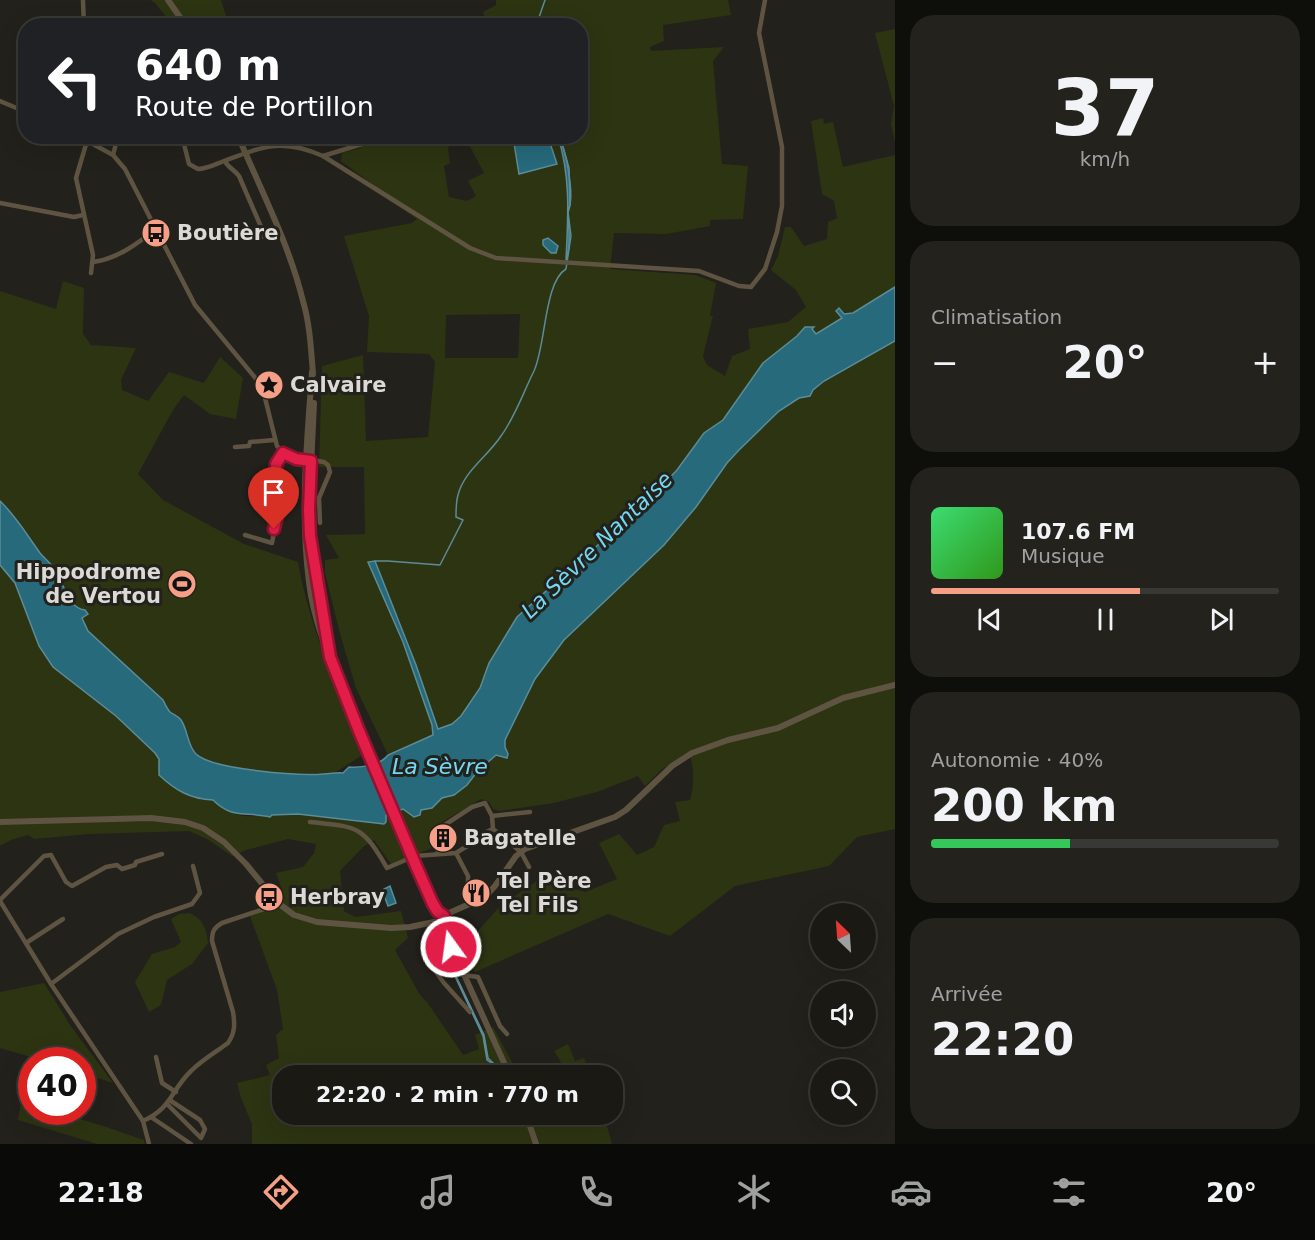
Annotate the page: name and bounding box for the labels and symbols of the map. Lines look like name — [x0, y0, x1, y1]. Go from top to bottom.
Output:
bus stop icon: Boutière — [140, 217, 172, 249]
place label: Boutière — [177, 221, 278, 245]
place icon: Calvaire — [253, 369, 285, 401]
place label: Calvaire — [290, 373, 386, 397]
pin — [248, 467, 299, 529]
water label: La Sèvre Nantaise — [516, 467, 678, 623]
place label: Hippodrome de Vertou — [16, 560, 161, 608]
sports icon: Hippodrome de Vertou — [166, 568, 198, 600]
water label: La Sèvre — [392, 754, 488, 779]
building icon: Bagatelle — [427, 822, 459, 854]
place label: Bagatelle — [464, 826, 576, 850]
place label: Tel Père Tel Fils — [497, 869, 592, 917]
restaurant icon: Tel Père Tel Fils — [460, 877, 492, 909]
bus stop icon: Herbray — [253, 881, 285, 913]
place label: Herbray — [290, 885, 385, 909]
north arrow — [810, 903, 876, 969]
position arrow — [419, 915, 483, 979]
speed limit sign: 40 — [18, 1047, 96, 1125]

